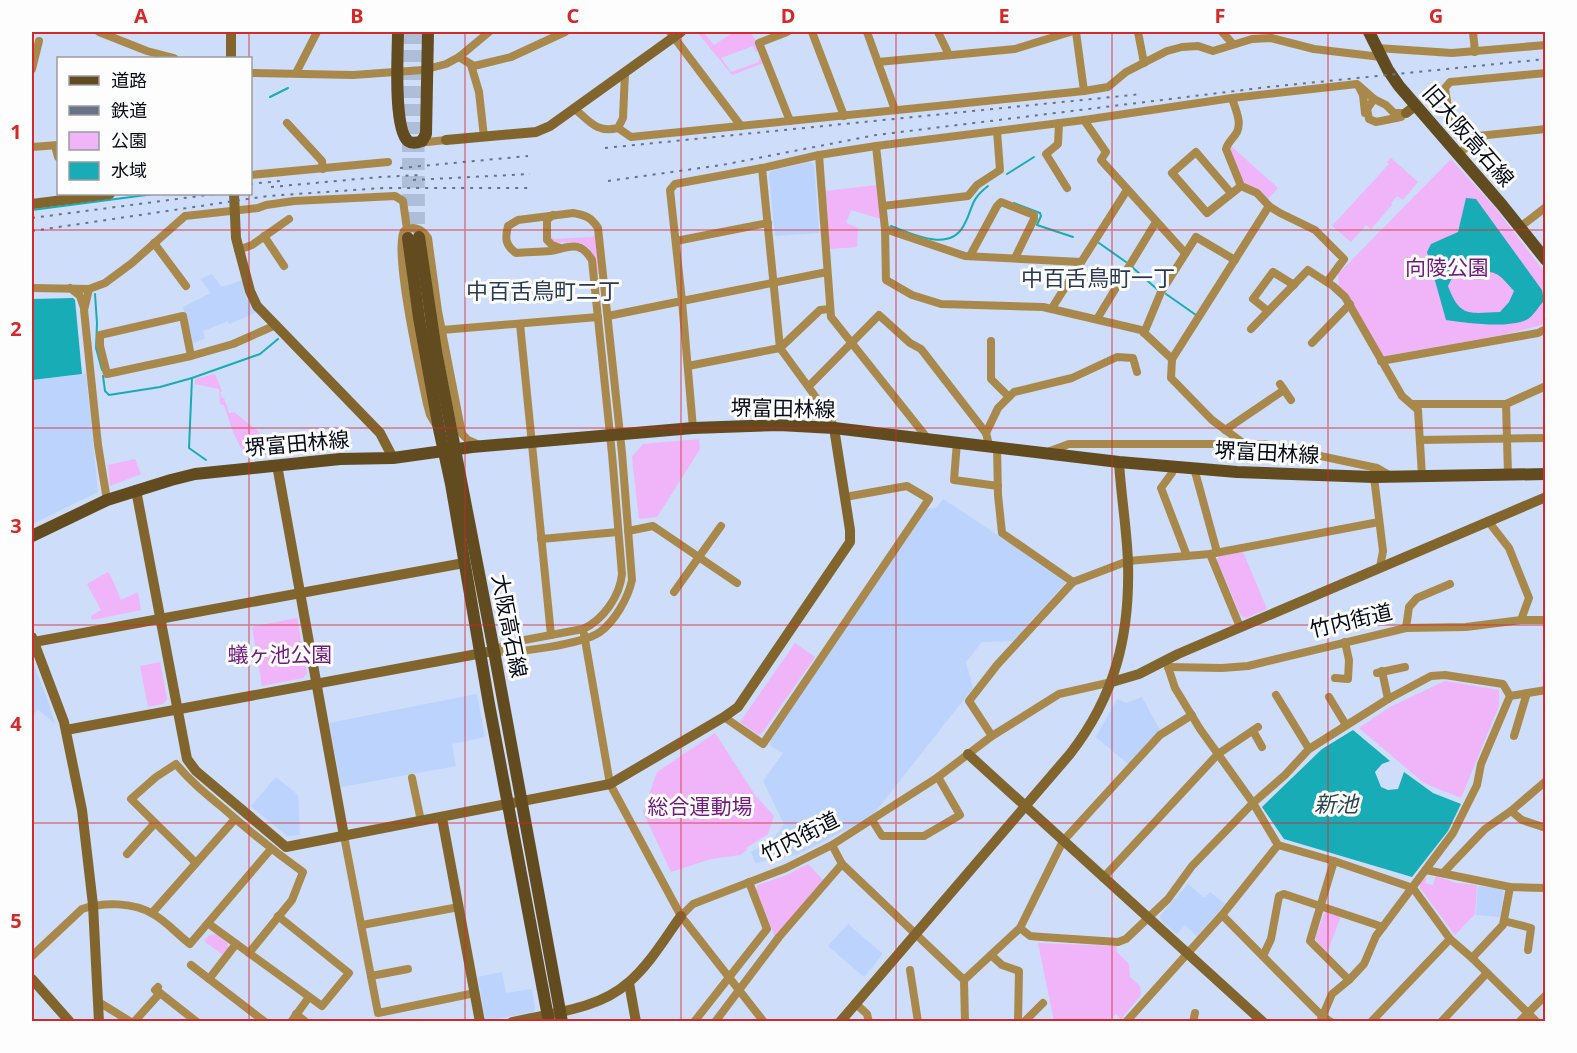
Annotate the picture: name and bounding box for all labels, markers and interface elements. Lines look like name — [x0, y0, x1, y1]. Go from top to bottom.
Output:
text: A — [134, 2, 148, 29]
text: B — [350, 2, 364, 29]
text: C — [567, 2, 580, 29]
text: D — [781, 2, 795, 29]
text: E — [998, 2, 1010, 29]
text: F — [1215, 2, 1225, 29]
text: G — [1429, 2, 1443, 29]
legend — [57, 57, 252, 195]
text: 道路 — [111, 68, 147, 92]
street label: 旧大阪高石線 — [1417, 79, 1521, 192]
text: 鉄道 — [111, 98, 147, 122]
text: 1 — [10, 118, 22, 145]
text: 公園 — [111, 128, 147, 152]
text: 水域 — [111, 158, 147, 182]
park label: 向陵公園 — [1405, 253, 1489, 281]
district label: 中百舌鳥町一丁 — [1021, 262, 1175, 292]
district label: 中百舌鳥町二丁 — [466, 275, 620, 305]
text: 2 — [10, 315, 22, 342]
street label: 堺富田林線 — [730, 393, 836, 423]
street label: 堺富田林線 — [243, 424, 350, 462]
street label: 堺富田林線 — [1214, 435, 1320, 469]
text: 3 — [10, 512, 22, 539]
street label: 大阪高石線 — [486, 572, 534, 680]
street label: 竹内街道 — [1307, 597, 1395, 643]
park label: 蟻ヶ池公園 — [228, 640, 333, 668]
text: 4 — [10, 710, 22, 737]
water label: 新池 — [1314, 788, 1360, 818]
park label: 総合運動場 — [648, 792, 753, 820]
street label: 竹内街道 — [756, 805, 843, 868]
text: 5 — [10, 907, 22, 934]

